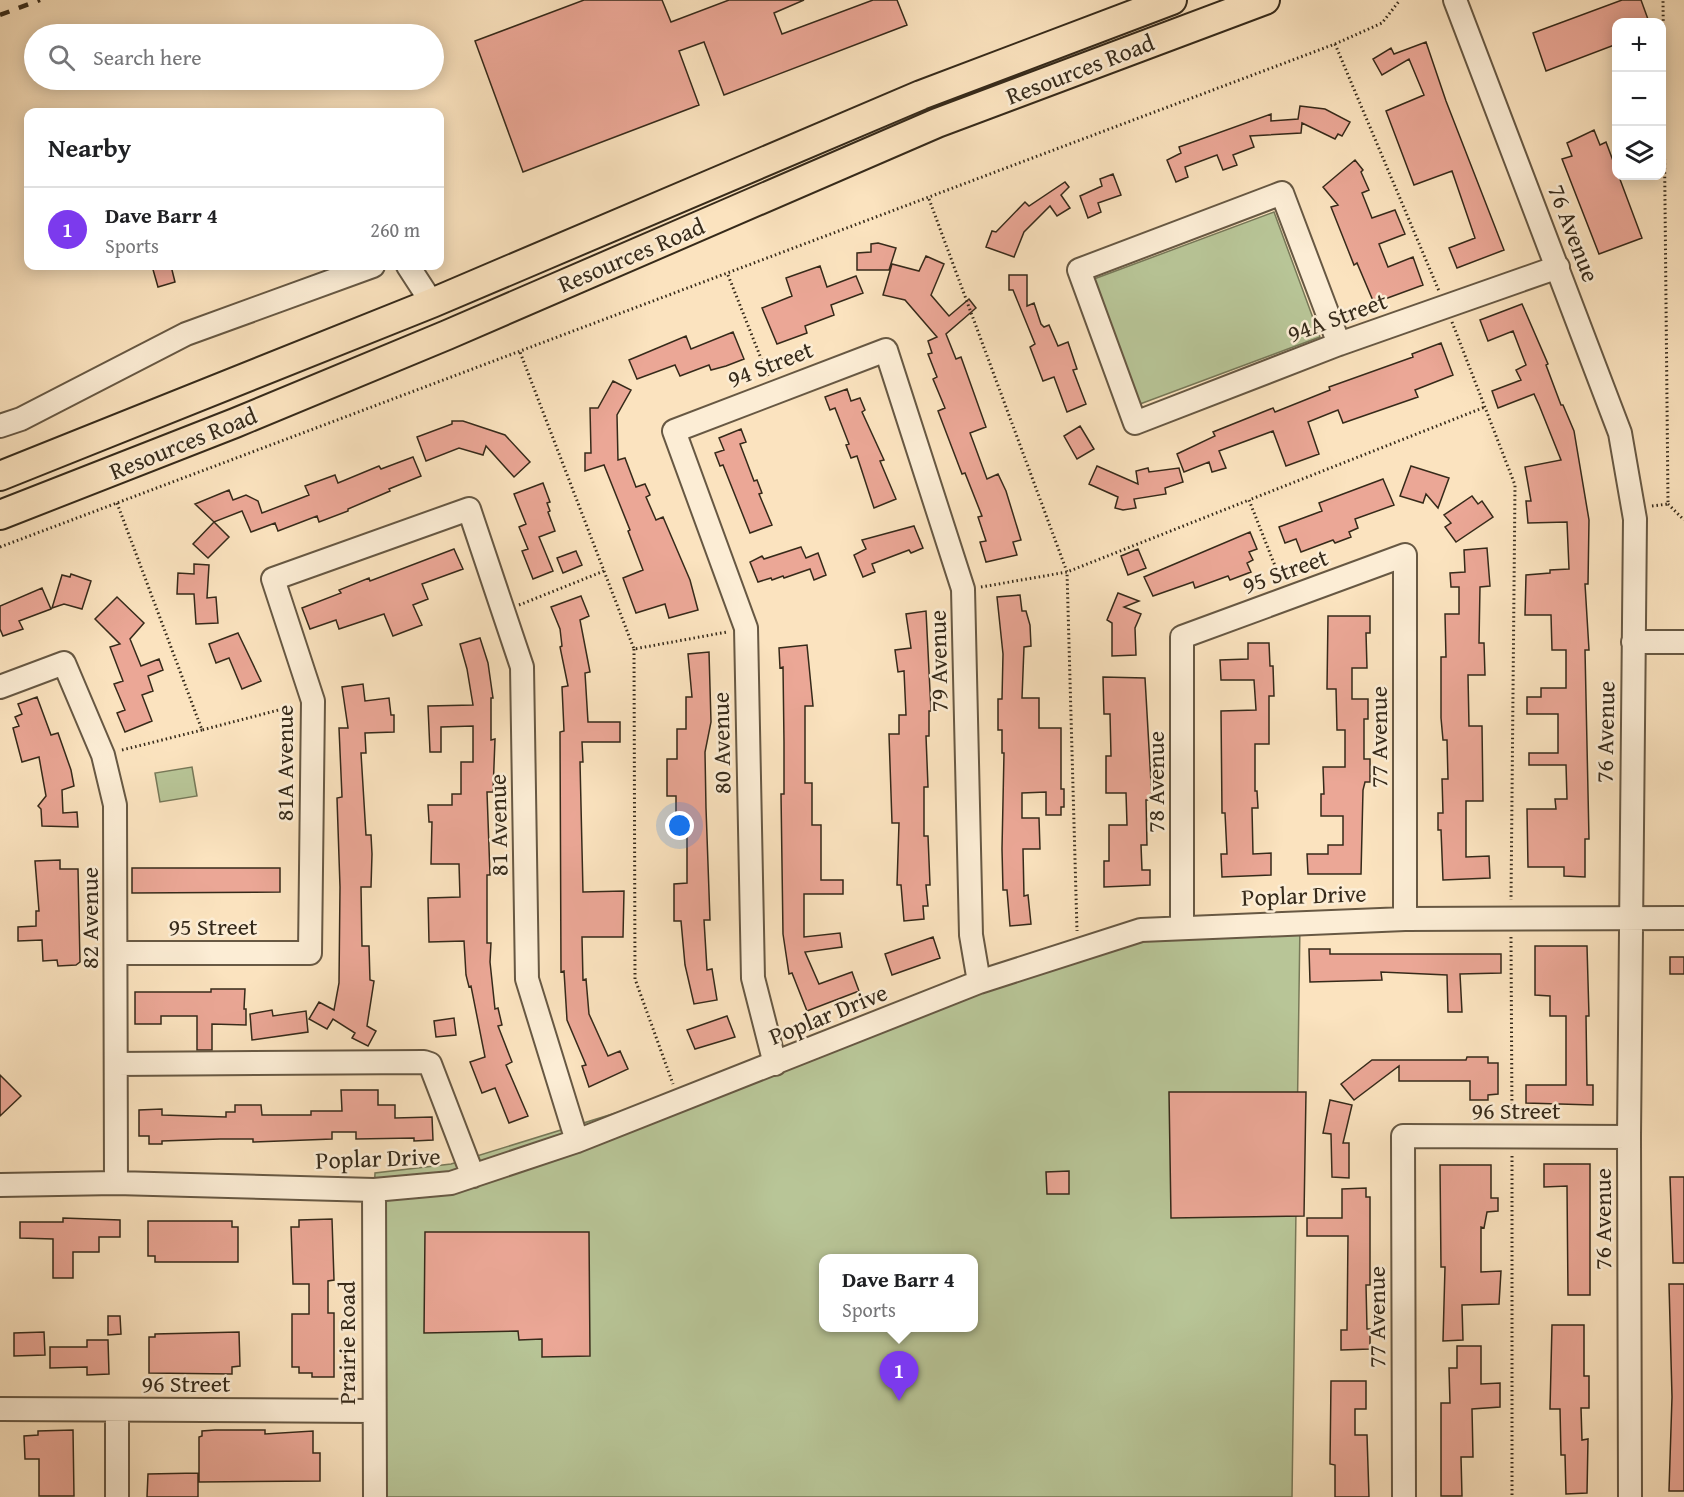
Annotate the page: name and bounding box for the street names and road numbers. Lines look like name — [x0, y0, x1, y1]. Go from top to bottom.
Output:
street label: Resources Road — [1001, 25, 1159, 113]
street label: 76 Avenue — [1539, 179, 1609, 287]
street label: Resources Road — [552, 208, 710, 302]
street label: 94A Street — [1282, 283, 1392, 351]
street label: 94 Street — [722, 332, 818, 396]
street label: Resources Road — [104, 397, 262, 489]
street label: 95 Street — [1237, 539, 1333, 603]
street label: 79 Avenue — [920, 610, 956, 712]
street label: 76 Avenue — [1587, 681, 1623, 783]
street label: 77 Avenue — [1361, 686, 1396, 788]
street label: 80 Avenue — [703, 692, 739, 794]
street label: 81A Avenue — [267, 705, 302, 821]
street label: 78 Avenue — [1138, 731, 1173, 833]
street label: 81 Avenue — [480, 774, 516, 876]
street label: 82 Avenue — [72, 867, 107, 969]
street label: Poplar Drive — [1241, 875, 1367, 915]
street label: 95 Street — [168, 909, 258, 944]
street label: Poplar Drive — [763, 974, 893, 1054]
street label: 96 Street — [1471, 1093, 1561, 1128]
street label: Poplar Drive — [315, 1138, 441, 1178]
street label: 76 Avenue — [1585, 1168, 1620, 1270]
street label: 77 Avenue — [1359, 1266, 1394, 1368]
street label: Prairie Road — [329, 1281, 364, 1405]
street label: 96 Street — [141, 1366, 231, 1401]

